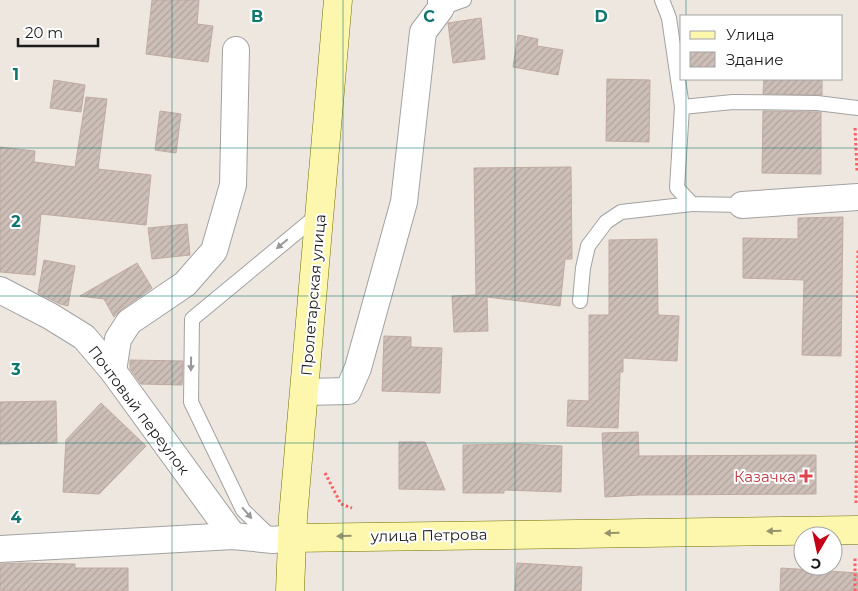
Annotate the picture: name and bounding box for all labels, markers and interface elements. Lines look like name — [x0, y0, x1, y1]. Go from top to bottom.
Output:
text: B — [251, 7, 263, 26]
text: C — [423, 7, 435, 26]
text: D — [594, 7, 608, 26]
scale bar — [18, 15, 98, 47]
legend — [680, 15, 843, 80]
text: 20 m — [25, 23, 63, 42]
text: Улица — [726, 25, 774, 44]
text: Здание — [726, 50, 784, 69]
text: 1 — [13, 65, 19, 84]
text: 2 — [11, 212, 21, 231]
street label: Пролетарская улица — [296, 213, 330, 377]
one-way arrow — [276, 239, 289, 250]
street label: Почтовый переулок — [84, 342, 194, 479]
one-way arrow — [187, 357, 195, 373]
text: 3 — [10, 360, 21, 379]
place label: Казачка — [734, 467, 796, 486]
marker: Казачка — [800, 470, 812, 482]
one-way arrow — [242, 506, 253, 519]
text: 4 — [10, 508, 22, 527]
street label: улица Петрова — [369, 524, 488, 546]
north arrow — [793, 526, 843, 576]
one-way arrow — [766, 528, 782, 536]
one-way arrow — [604, 529, 620, 537]
one-way arrow — [336, 533, 352, 541]
text: С — [810, 554, 822, 574]

